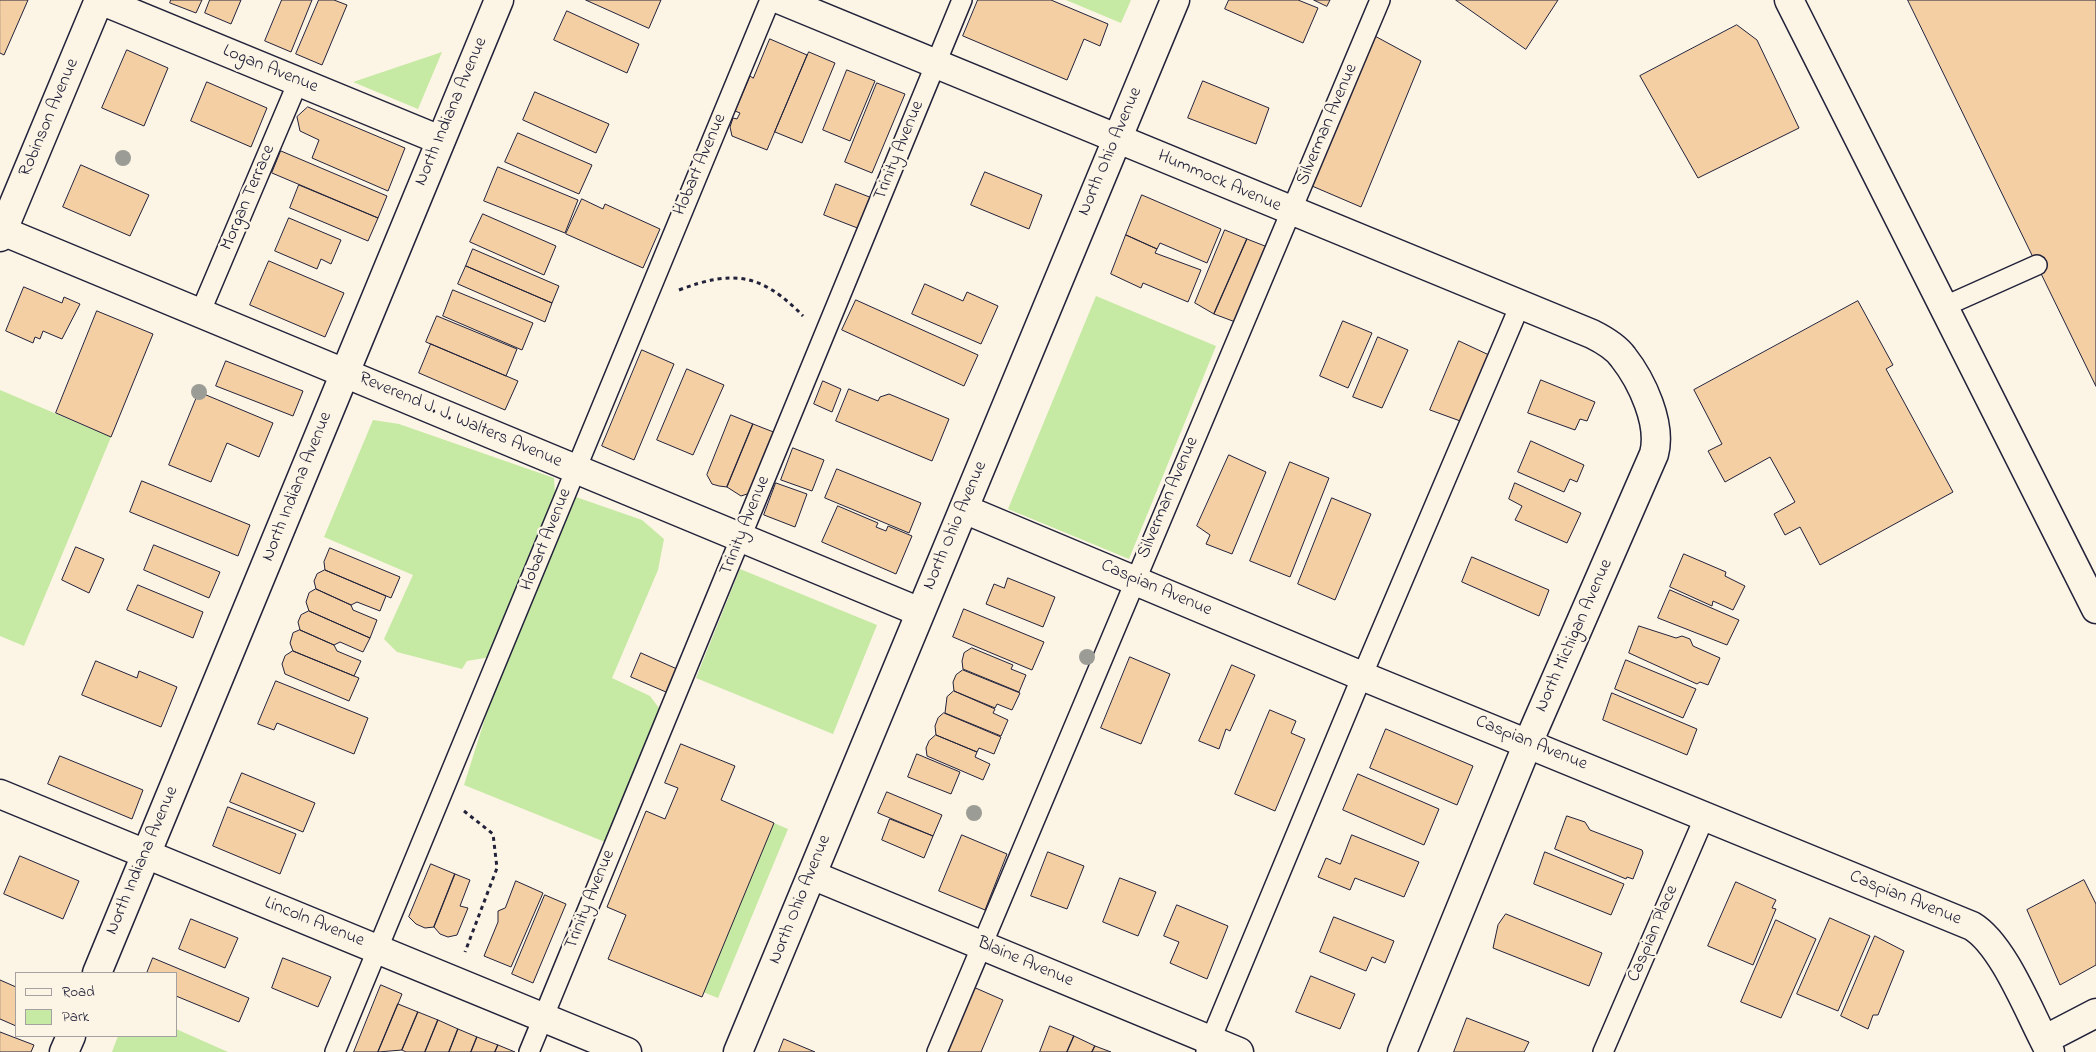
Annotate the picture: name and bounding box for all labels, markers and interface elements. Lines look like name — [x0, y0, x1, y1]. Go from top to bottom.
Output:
street label: North Indiana Avenue — [411, 34, 493, 190]
street label: Logan Avenue — [219, 41, 321, 99]
street label: Robinson Avenue — [15, 56, 85, 180]
street label: Silverman Avenue — [1293, 61, 1363, 189]
street label: North Ohio Avenue — [1074, 85, 1148, 219]
street label: Trinity Avenue — [870, 98, 930, 204]
street label: Hobart Avenue — [670, 111, 732, 219]
street label: Morgan Terrace — [217, 142, 281, 254]
street label: Hummock Avenue — [1154, 146, 1284, 218]
street label: Reverend J. J. Walters Avenue — [355, 368, 565, 474]
street label: North Indiana Avenue — [258, 409, 338, 565]
street label: Silverman Avenue — [1134, 434, 1204, 562]
street label: North Ohio Avenue — [919, 459, 993, 593]
street label: Trinity Avenue — [716, 473, 776, 579]
street label: Hobart Avenue — [517, 486, 577, 594]
street label: Caspian Avenue — [1097, 556, 1215, 622]
street label: North Michigan Avenue — [1532, 556, 1618, 716]
street label: Caspian Avenue — [1472, 712, 1590, 776]
street label: North Indiana Avenue — [102, 783, 184, 939]
street label: North Ohio Avenue — [765, 832, 837, 968]
street label: Trinity Avenue — [561, 847, 621, 953]
street label: Caspian Avenue — [1846, 867, 1964, 931]
street label: Caspian Place — [1624, 882, 1684, 986]
street label: Lincoln Avenue — [261, 893, 367, 953]
street label: Blaine Avenue — [974, 933, 1076, 993]
legend — [15, 972, 178, 1037]
text: Road — [62, 981, 95, 1003]
text: Park — [62, 1006, 89, 1028]

